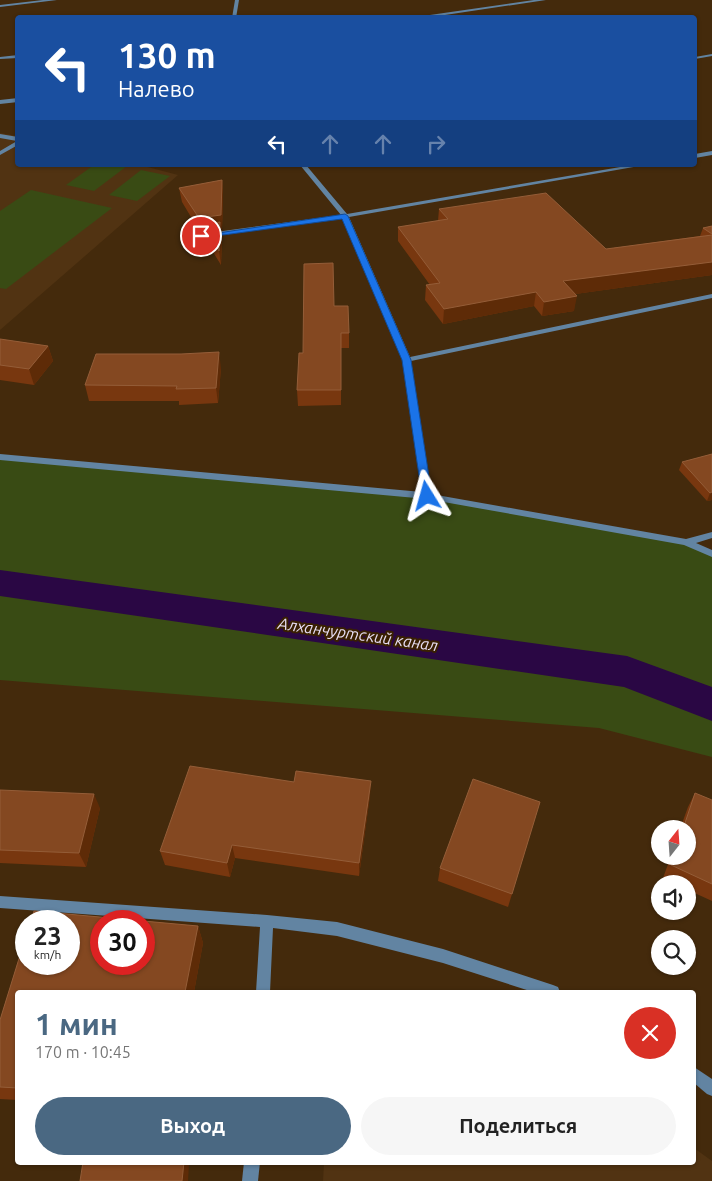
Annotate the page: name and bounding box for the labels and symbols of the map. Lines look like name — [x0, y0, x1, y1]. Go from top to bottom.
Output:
pin — [180, 215, 222, 257]
position arrow — [400, 469, 452, 521]
water label: Алханчуртский канал — [276, 614, 439, 654]
north arrow — [651, 820, 696, 865]
speed limit sign: 30 — [90, 910, 155, 975]

